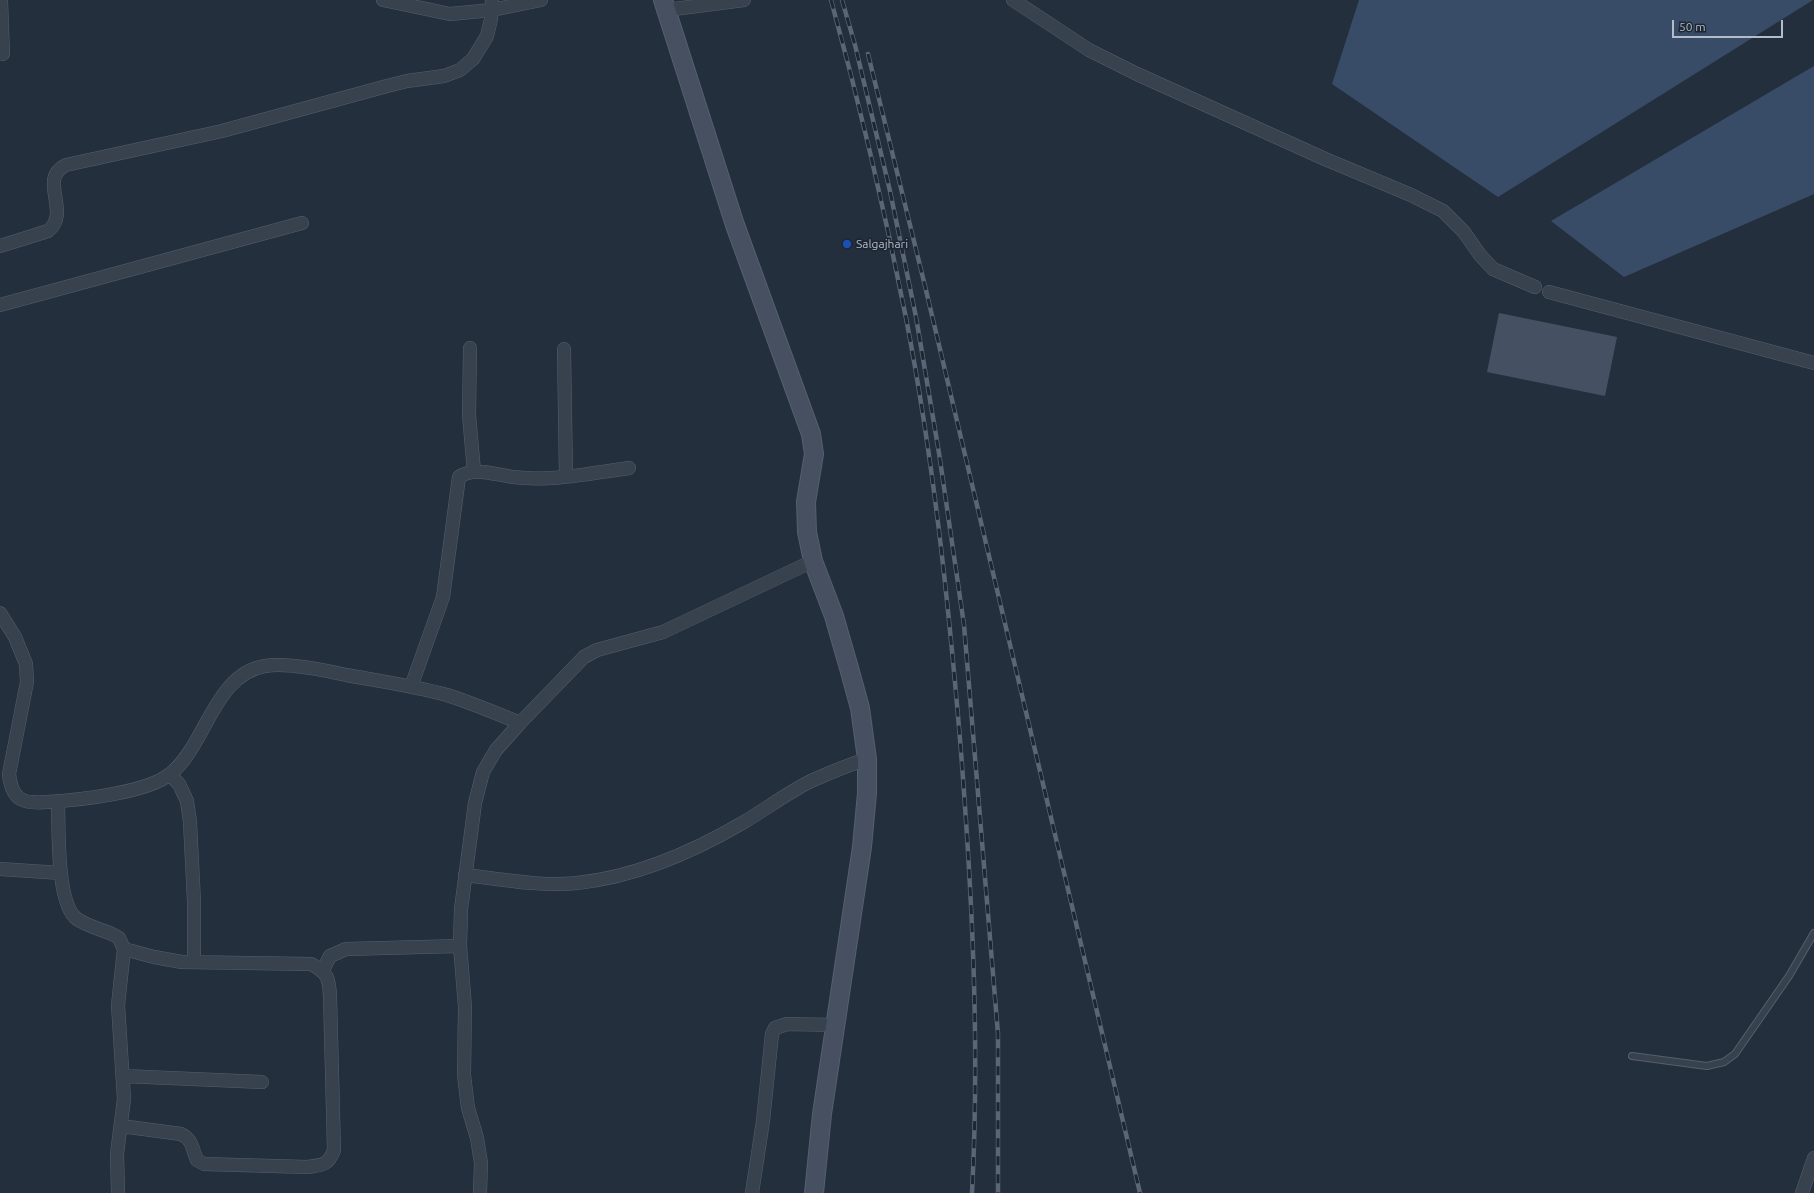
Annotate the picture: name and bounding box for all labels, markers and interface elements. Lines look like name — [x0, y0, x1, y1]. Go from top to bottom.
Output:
scale bar — [1674, 12, 1785, 38]
text: 50 m — [1679, 20, 1706, 33]
place label: Salgajhari — [856, 237, 908, 251]
marker: Salgajhari — [841, 238, 853, 250]

